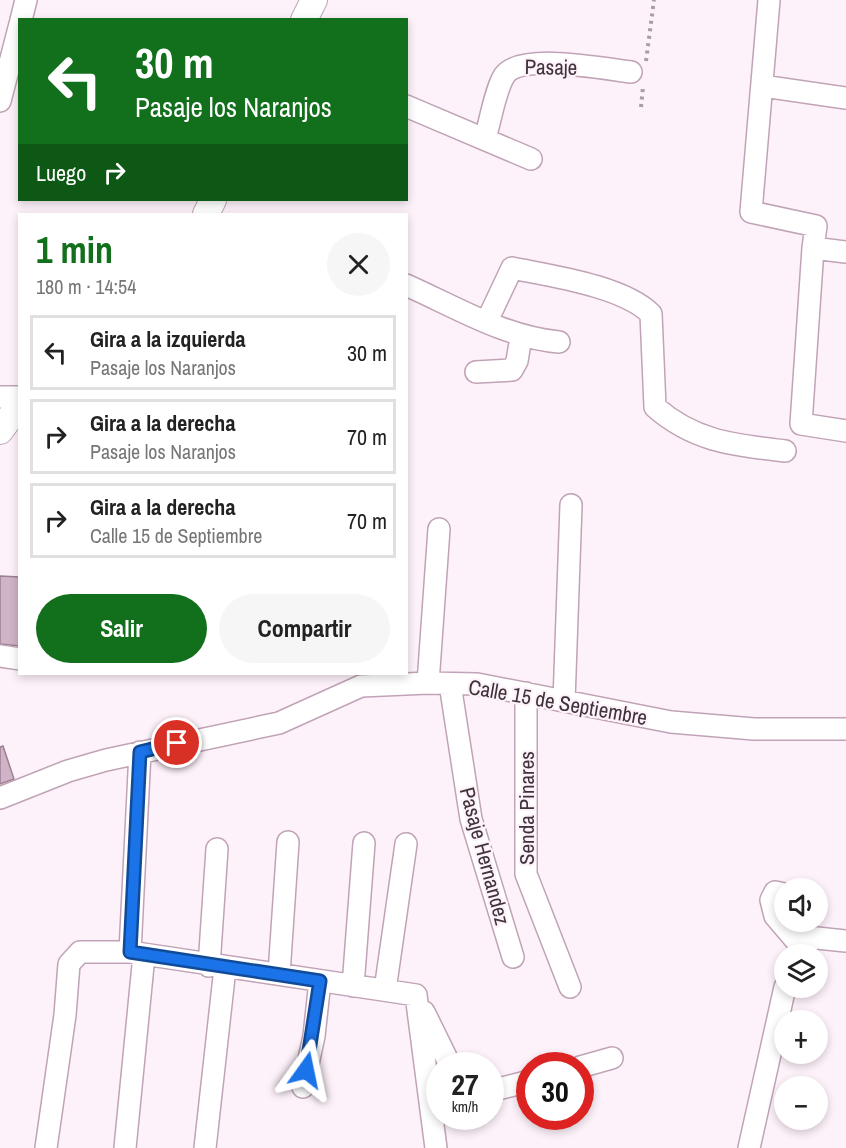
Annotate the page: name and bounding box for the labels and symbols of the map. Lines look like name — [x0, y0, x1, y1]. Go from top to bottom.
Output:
street label: Pasaje — [524, 52, 578, 82]
street label: Calle 15 de Septiembre — [466, 672, 650, 732]
pin — [151, 717, 202, 768]
street label: Senda Pinares — [512, 751, 541, 865]
street label: Pasaje Hernandez — [453, 784, 517, 929]
position arrow — [274, 1038, 338, 1102]
speed limit sign: 30 — [516, 1052, 594, 1130]

